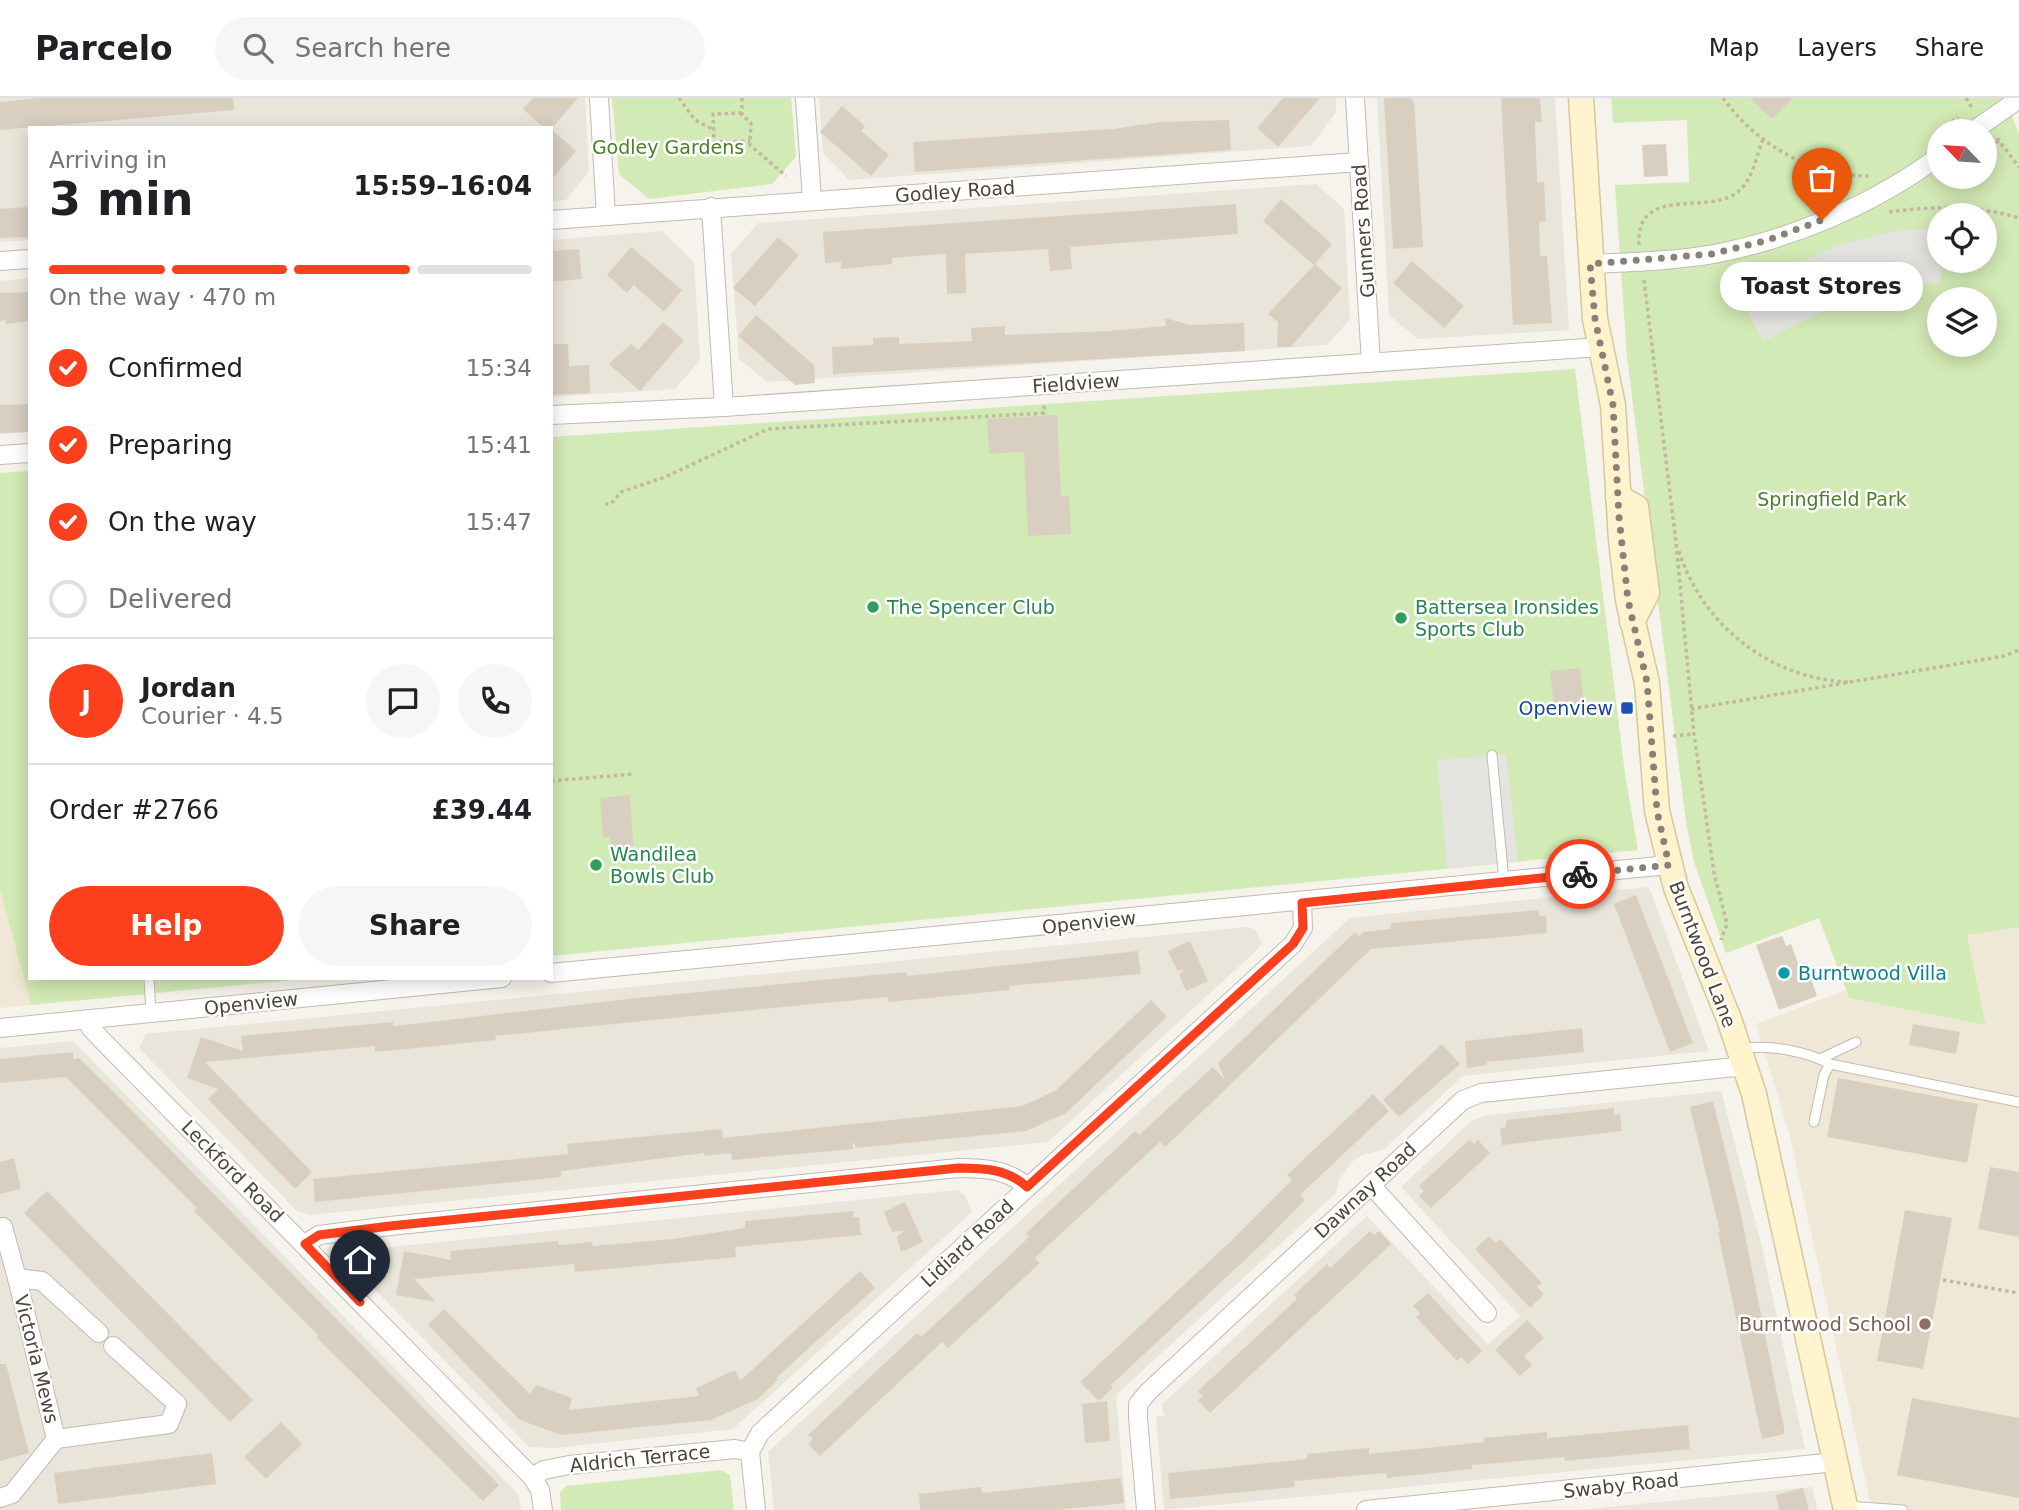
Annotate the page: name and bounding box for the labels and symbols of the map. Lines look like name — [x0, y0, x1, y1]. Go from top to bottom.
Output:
north arrow — [1927, 119, 1997, 189]
park label: Godley Gardens — [592, 136, 744, 158]
pin — [1792, 148, 1852, 220]
street label: Gunners Road — [1347, 163, 1379, 299]
street label: Godley Road — [894, 176, 1016, 206]
callout: Toast Stores — [1720, 262, 1924, 311]
street label: Fieldview — [1032, 369, 1120, 397]
park label: Springfield Park — [1757, 488, 1907, 510]
place label: The Spencer Club — [886, 596, 1055, 618]
place label: Battersea Ironsides Sports Club — [1415, 596, 1599, 640]
marker: The Spencer Club — [865, 599, 881, 615]
marker: Battersea Ironsides Sports Club — [1393, 610, 1409, 626]
place label: Openview — [1519, 697, 1613, 719]
marker: Openview — [1619, 700, 1635, 716]
courier — [1545, 839, 1615, 909]
place label: Wandilea Bowls Club — [610, 843, 714, 887]
marker: Wandilea Bowls Club — [588, 857, 604, 873]
street label: Burntwood Lane — [1665, 878, 1741, 1030]
street label: Openview — [1041, 906, 1137, 938]
place label: Burntwood Villa — [1798, 962, 1947, 984]
marker: Burntwood Villa — [1776, 965, 1792, 981]
street label: Openview — [203, 987, 299, 1019]
street label: Leckford Road — [178, 1116, 288, 1226]
street label: Dawnay Road — [1310, 1137, 1420, 1243]
street label: Lidiard Road — [916, 1195, 1018, 1291]
pin — [330, 1230, 390, 1302]
street label: Victoria Mews — [10, 1292, 64, 1426]
place label: Burntwood School — [1739, 1313, 1911, 1335]
marker: Burntwood School — [1917, 1316, 1933, 1332]
street label: Aldrich Terrace — [569, 1440, 711, 1476]
street label: Swaby Road — [1562, 1468, 1680, 1502]

